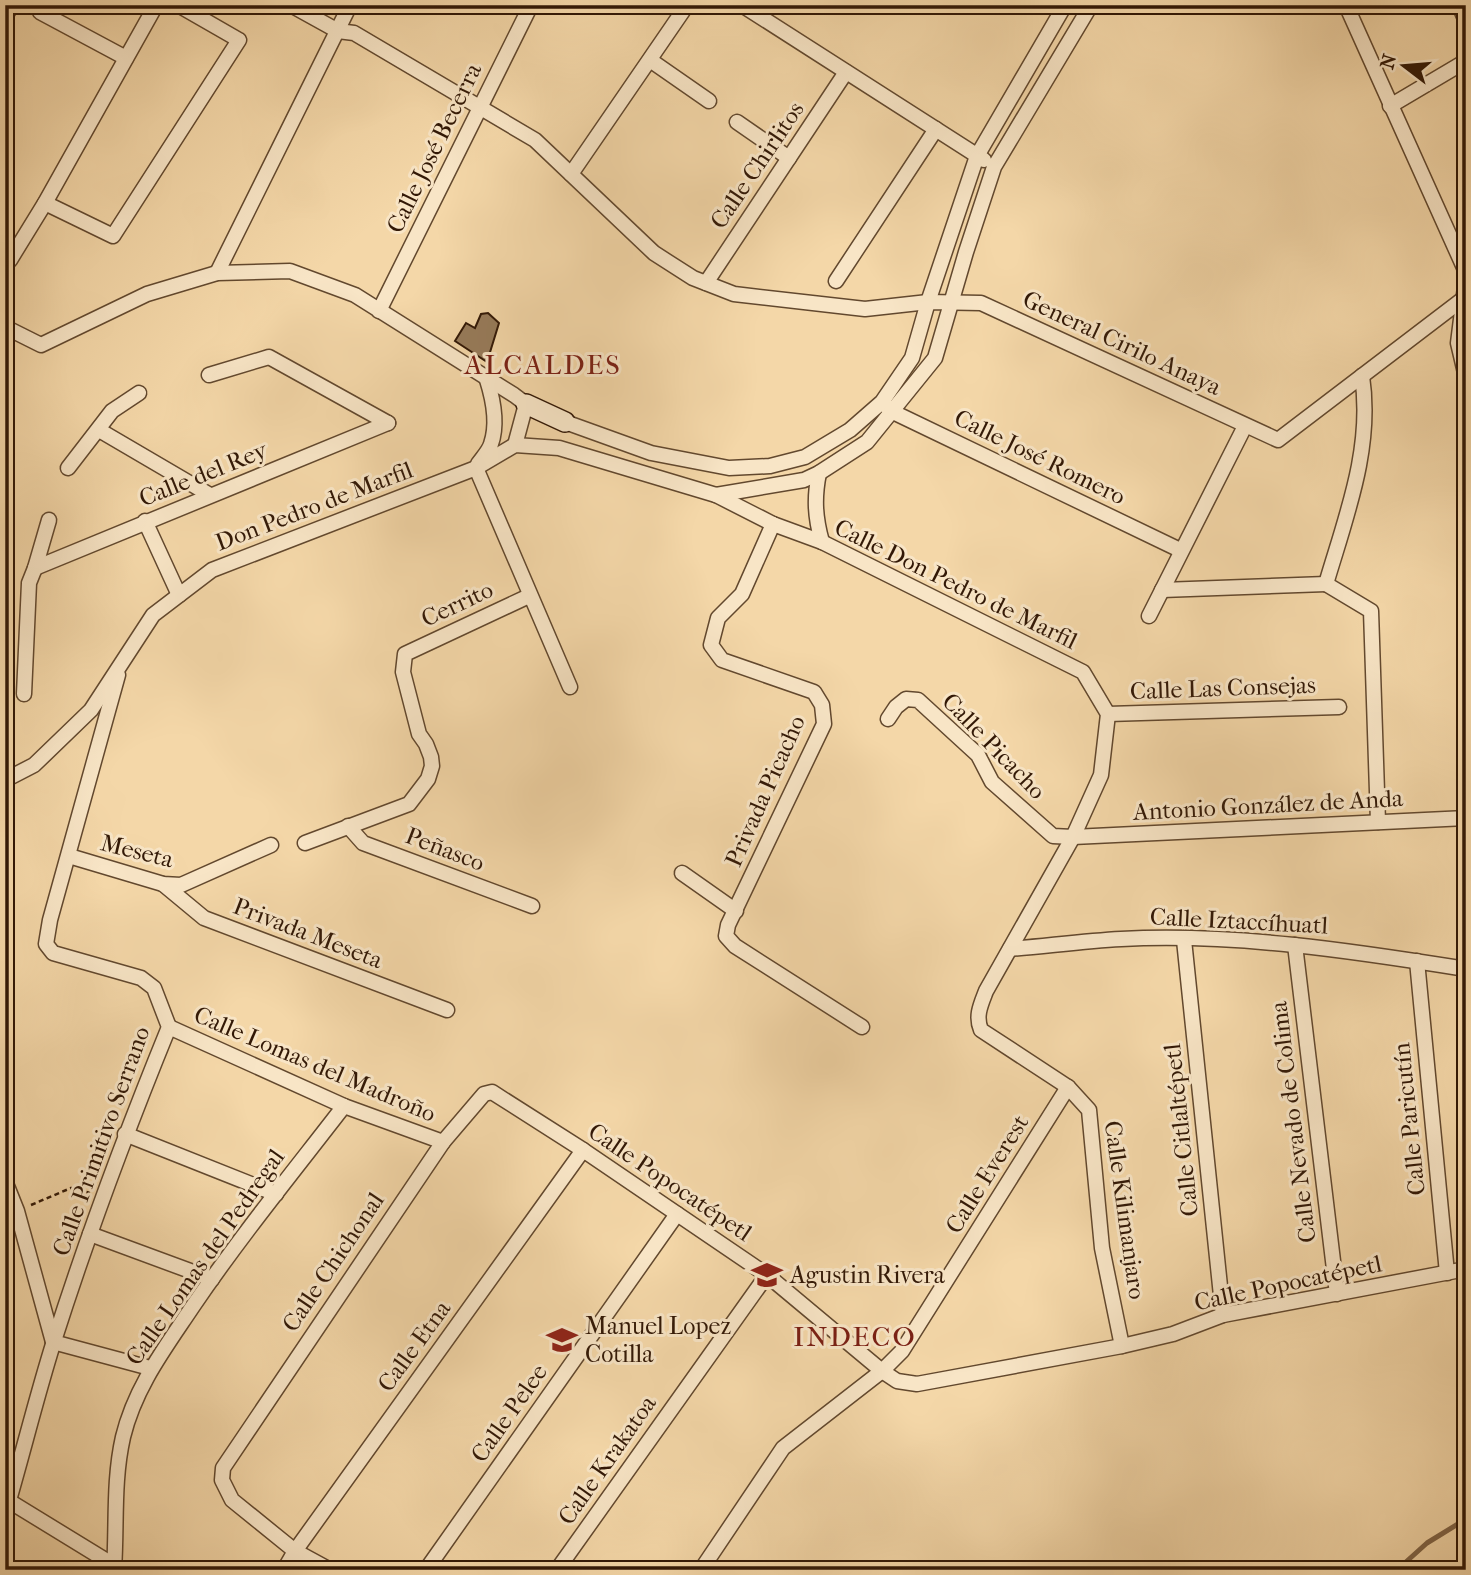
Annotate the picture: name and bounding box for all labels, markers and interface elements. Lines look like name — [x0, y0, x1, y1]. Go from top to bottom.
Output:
north arrow — [1370, 32, 1440, 102]
text: N — [1376, 51, 1401, 72]
street label: Calle José Becerra — [381, 58, 488, 237]
street label: Calle Chirlitos — [704, 96, 810, 234]
street label: General Cirilo Anaya — [1018, 285, 1226, 402]
district label: ALCALDES — [463, 348, 622, 381]
street label: Calle José Romero — [950, 403, 1130, 511]
street label: Calle del Rey — [135, 435, 272, 512]
street label: Don Pedro de Marfil — [211, 455, 417, 557]
street label: Calle Don Pedro de Marfil — [830, 513, 1082, 655]
street label: Cerrito — [417, 575, 497, 633]
street label: Calle Las Consejas — [1130, 671, 1317, 705]
street label: Calle Picacho — [937, 687, 1051, 805]
street label: Privada Picacho — [719, 711, 811, 871]
street label: Antonio González de Anda — [1131, 784, 1405, 826]
street label: Peñasco — [401, 821, 489, 877]
street label: Meseta — [98, 828, 177, 874]
street label: Privada Meseta — [229, 892, 387, 975]
street label: Calle Iztaccíhuatl — [1149, 902, 1329, 940]
street label: Calle Nevado de Colima — [1264, 999, 1322, 1244]
street label: Calle Lomas del Madroño — [190, 1000, 440, 1128]
street label: Calle Primitivo Serrano — [46, 1023, 156, 1259]
street label: Calle Paricutín — [1387, 1041, 1431, 1197]
street label: Calle Citlaltépetl — [1158, 1042, 1204, 1218]
street label: Calle Everest — [940, 1109, 1035, 1238]
street label: Calle Popocatépetl — [583, 1117, 757, 1247]
street label: Calle Kilimanjaro — [1099, 1119, 1151, 1301]
street label: Calle Lomas del Pedregal — [120, 1143, 290, 1370]
street label: Calle Chichonal — [276, 1187, 390, 1337]
street label: Calle Popocatépetl — [1192, 1249, 1385, 1317]
school or university icon: Agustin Rivera — [750, 1258, 784, 1292]
place label: Agustin Rivera — [789, 1261, 946, 1289]
street label: Calle Etna — [372, 1294, 457, 1397]
place label: Manuel Lopez Cotilla — [585, 1312, 731, 1368]
district label: INDECO — [793, 1320, 917, 1353]
school or university icon: Manuel Lopez Cotilla — [545, 1323, 579, 1357]
street label: Calle Pelee — [465, 1358, 553, 1467]
street label: Calle Krakatoa — [552, 1389, 662, 1530]

